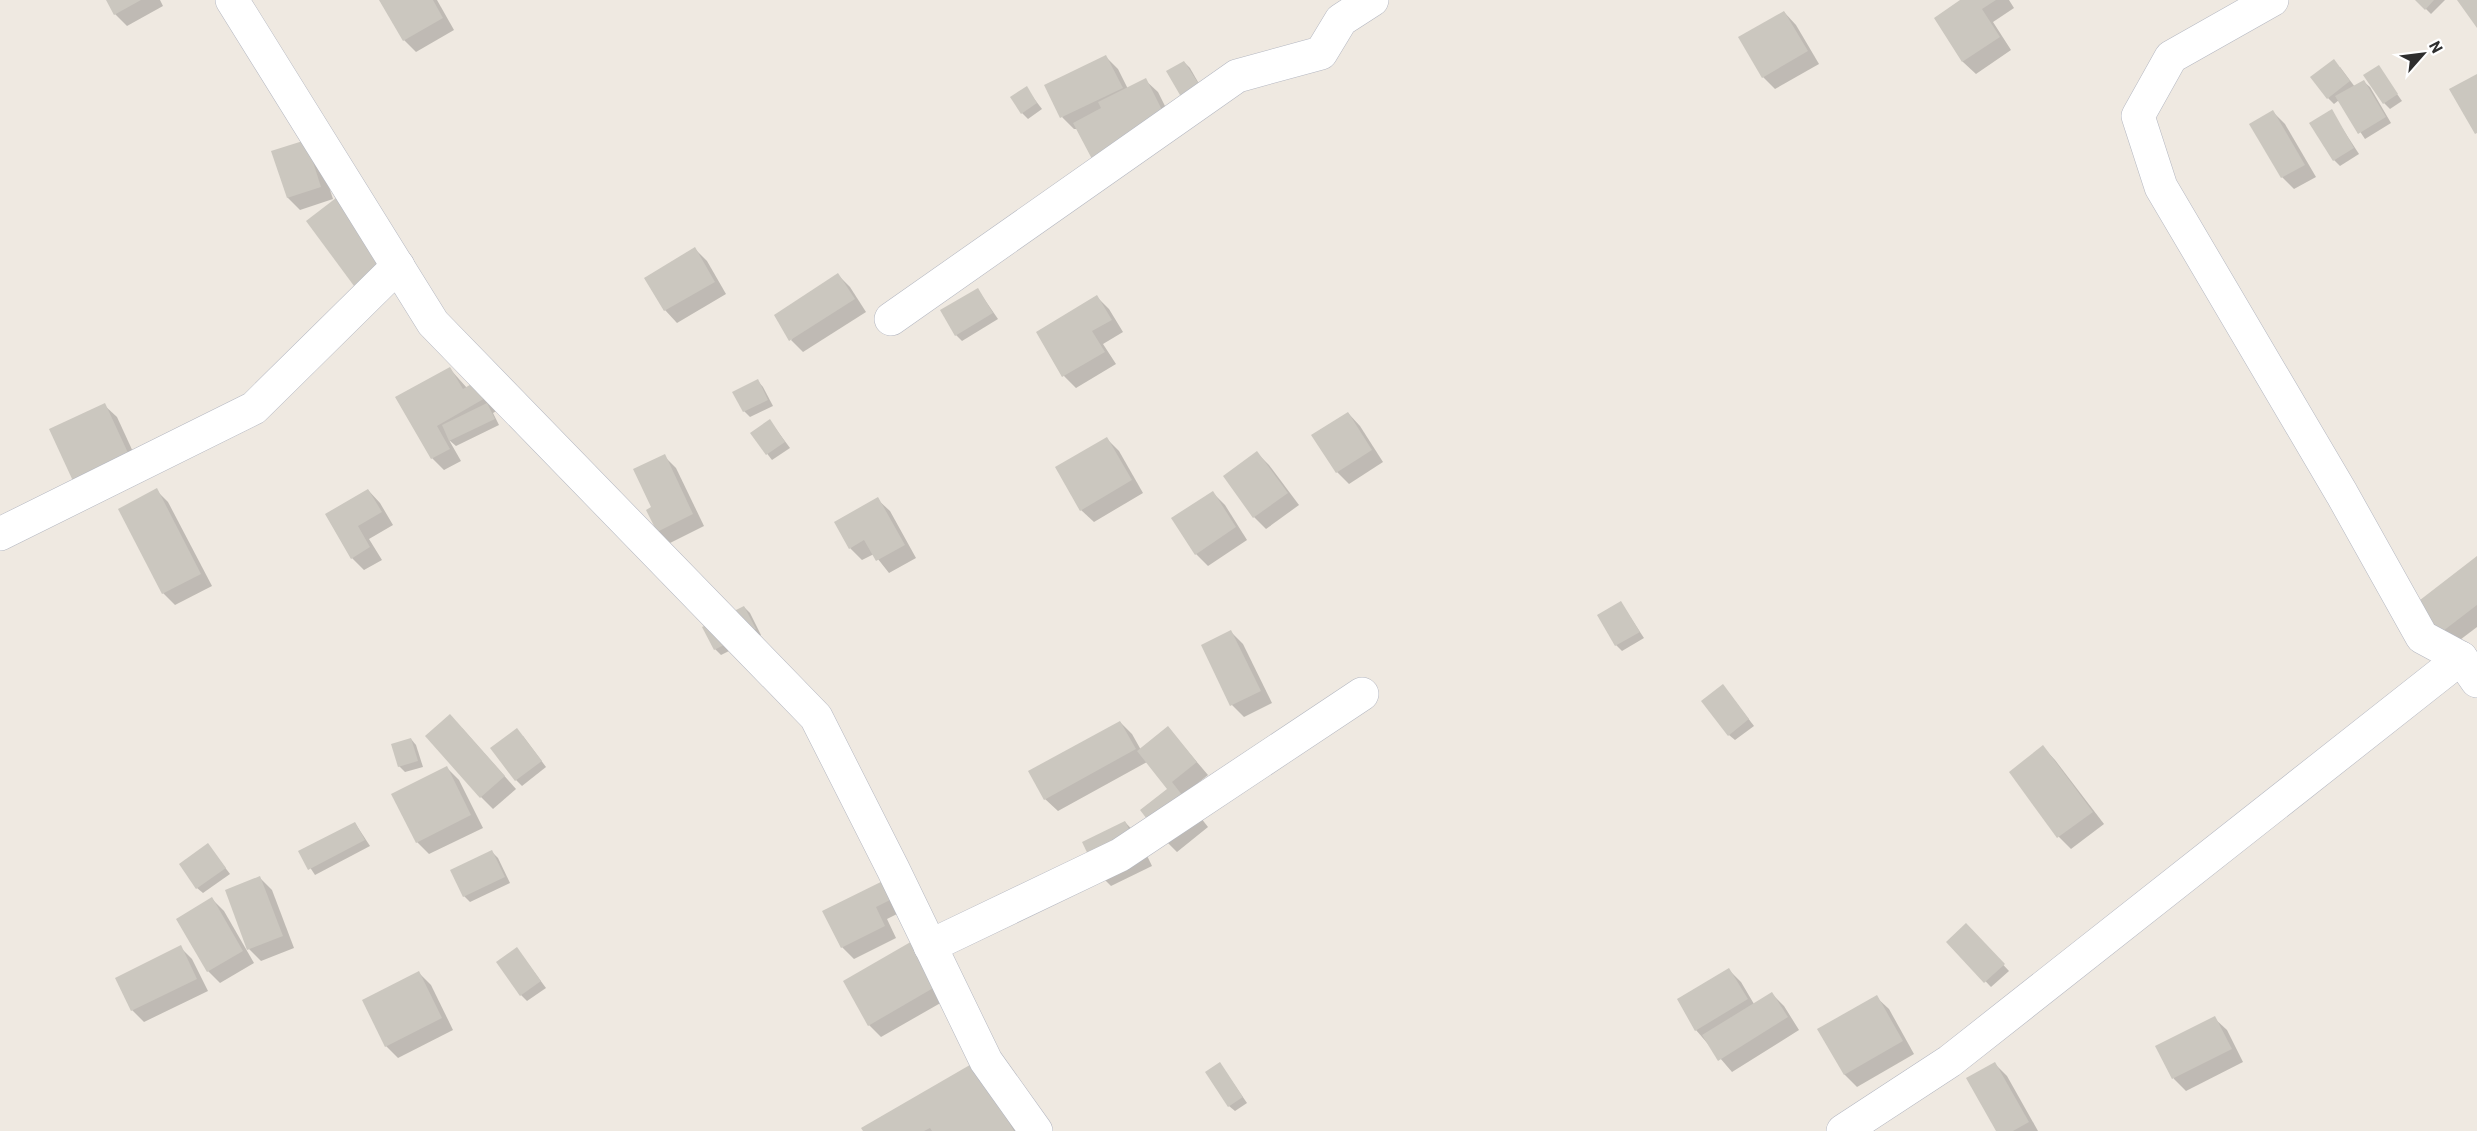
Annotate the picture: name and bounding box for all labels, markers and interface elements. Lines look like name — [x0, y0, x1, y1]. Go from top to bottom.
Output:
north arrow — [2393, 24, 2453, 84]
text: N — [2426, 38, 2448, 56]

